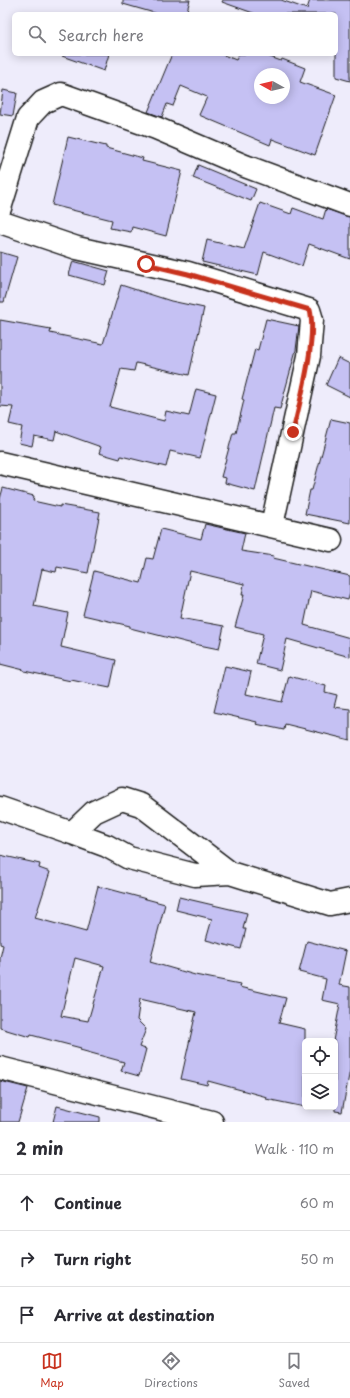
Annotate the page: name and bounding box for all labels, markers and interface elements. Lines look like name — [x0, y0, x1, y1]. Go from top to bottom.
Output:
search box — [12, 12, 338, 56]
icon: search — [26, 23, 48, 45]
text: Search here — [58, 23, 144, 46]
north arrow — [254, 68, 290, 104]
route start — [137, 255, 155, 273]
route end — [284, 423, 302, 441]
map controls — [302, 1038, 338, 1110]
button: locate — [302, 1038, 338, 1074]
button: layers — [302, 1074, 338, 1110]
text: 2 min — [16, 1135, 63, 1161]
text: Walk · 110 m — [255, 1139, 334, 1158]
text: Continue — [54, 1191, 122, 1214]
icon: ahead — [16, 1192, 38, 1214]
text: 60 m — [300, 1193, 334, 1212]
text: Turn right — [54, 1247, 131, 1270]
icon: right — [16, 1248, 38, 1270]
text: 50 m — [300, 1249, 334, 1268]
text: Arrive at destination — [54, 1303, 215, 1326]
icon: arrive — [16, 1304, 38, 1326]
tab: Map — [40, 1350, 64, 1391]
tab: Directions — [144, 1350, 198, 1391]
tab: Saved — [278, 1350, 310, 1391]

